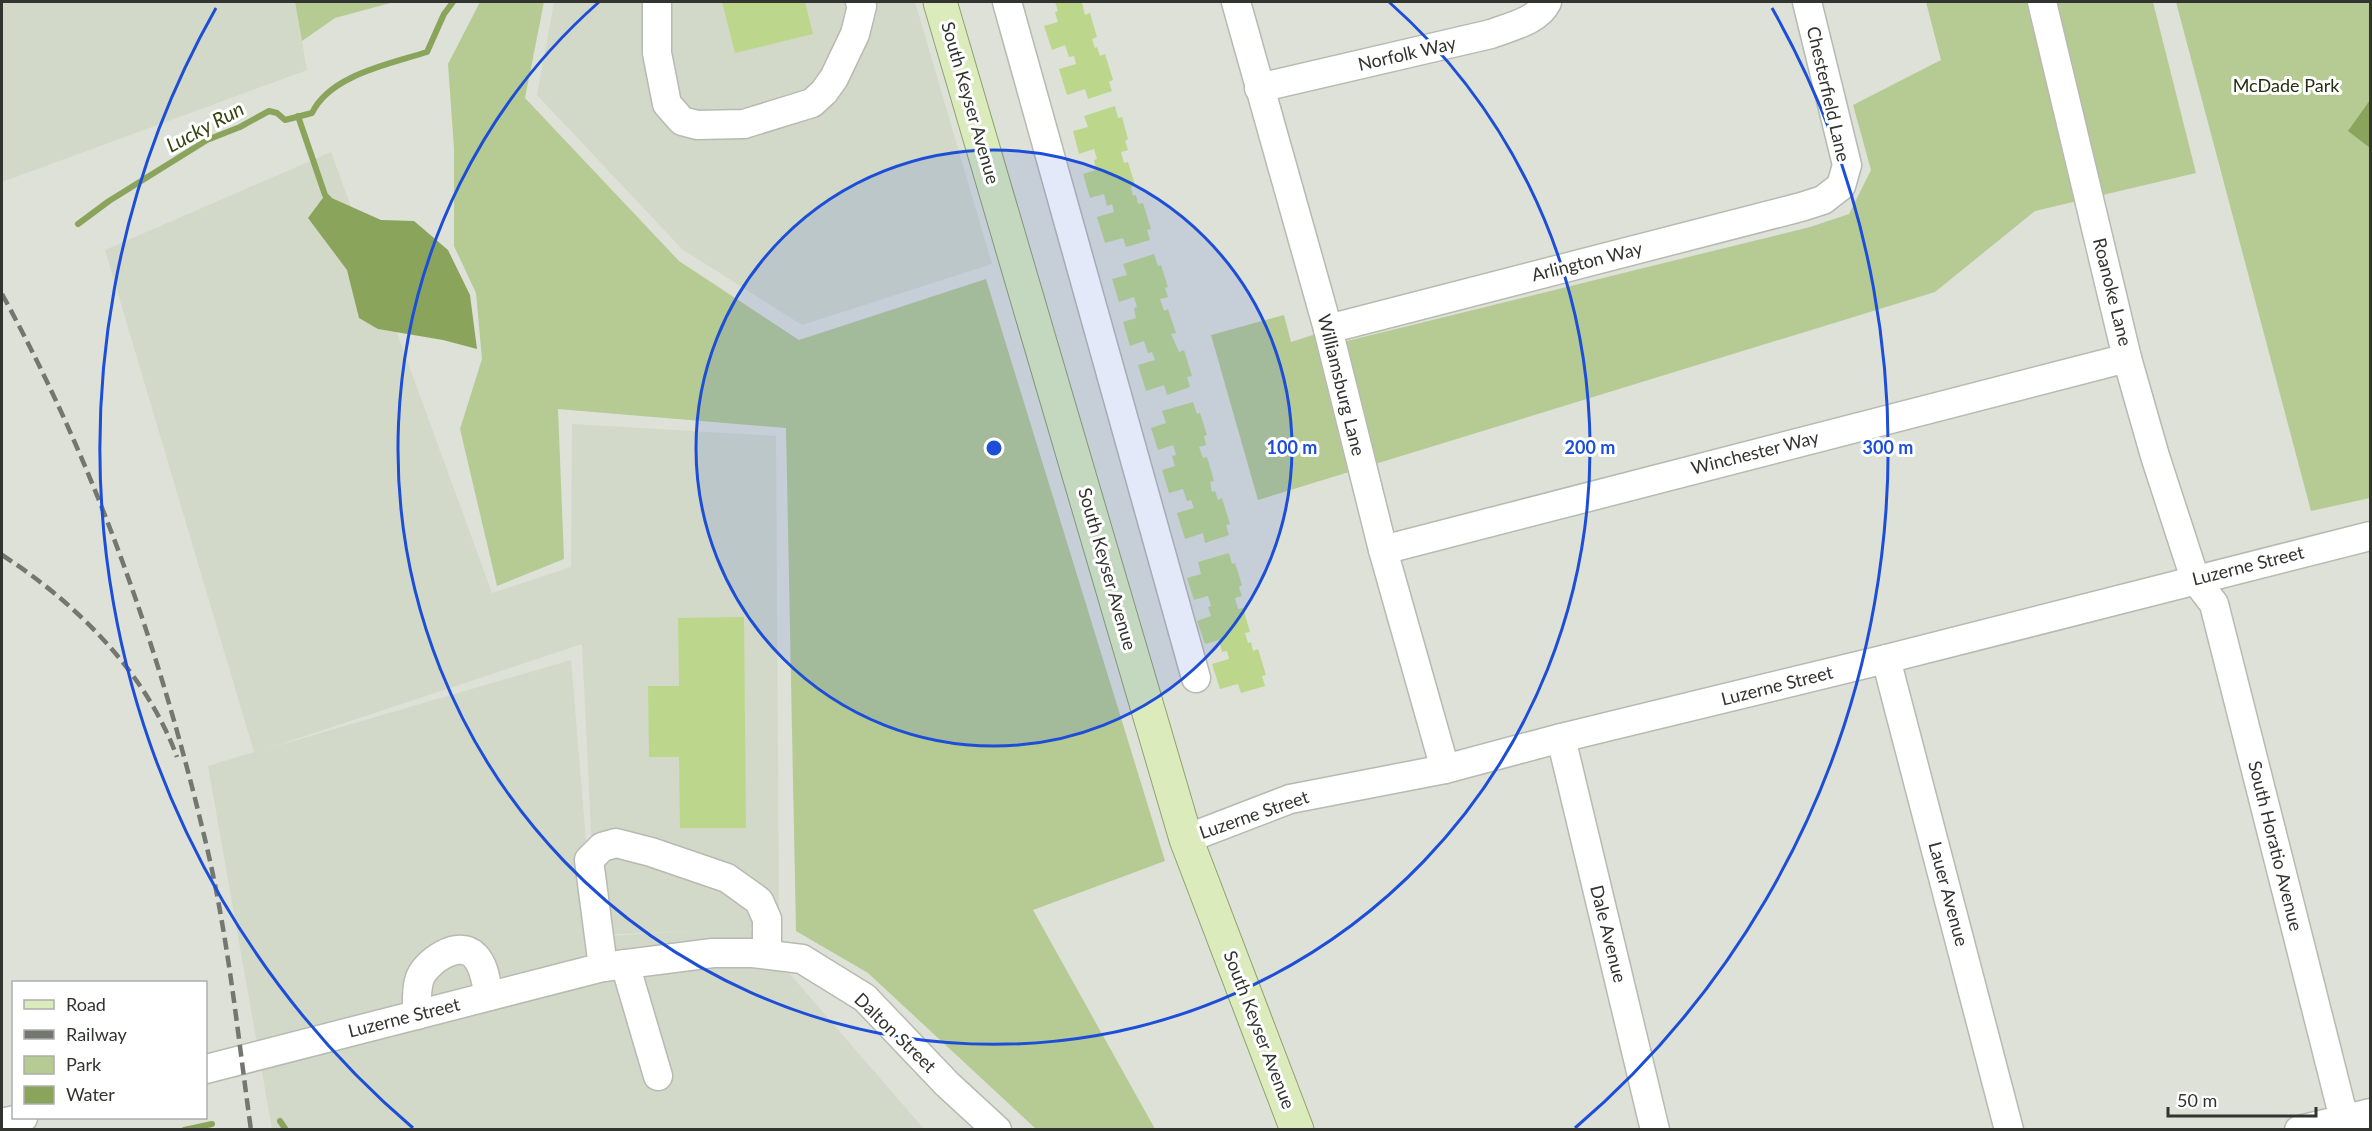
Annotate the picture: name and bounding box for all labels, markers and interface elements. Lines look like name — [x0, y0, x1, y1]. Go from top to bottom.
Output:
street label: South Keyser Avenue — [937, 19, 1005, 186]
street label: Chesterfield Lane — [1803, 24, 1855, 164]
street label: Norfolk Way — [1356, 31, 1459, 75]
park label: McDade Park — [2233, 74, 2340, 96]
water label: Lucky Run — [162, 96, 247, 157]
street label: Roanoke Lane — [2089, 235, 2137, 348]
street label: Arlington Way — [1529, 236, 1645, 285]
street label: Williamsburg Lane — [1314, 312, 1370, 458]
street label: Winchester Way — [1689, 425, 1822, 479]
text: 100 m — [1267, 436, 1317, 458]
text: 200 m — [1565, 436, 1615, 458]
text: 300 m — [1863, 436, 1913, 458]
centre of rings — [984, 438, 1004, 458]
street label: South Keyser Avenue — [1074, 485, 1142, 652]
street label: Luzerne Street — [2190, 540, 2306, 590]
street label: Luzerne Street — [1719, 660, 1835, 710]
street label: South Horatio Avenue — [2244, 758, 2308, 933]
street label: Luzerne Street — [1196, 785, 1312, 843]
street label: Lauer Avenue — [1924, 839, 1974, 949]
street label: Dale Avenue — [1586, 883, 1632, 985]
street label: South Keyser Avenue — [1220, 947, 1300, 1112]
legend — [12, 981, 207, 1119]
street label: Dalton Street — [850, 988, 942, 1077]
street label: Luzerne Street — [346, 992, 462, 1042]
text: Road — [66, 993, 106, 1015]
text: Railway — [66, 1023, 127, 1045]
text: Park — [66, 1053, 102, 1075]
scale bar — [2168, 1080, 2316, 1118]
text: Water — [66, 1083, 115, 1105]
text: 50 m — [2177, 1089, 2217, 1111]

